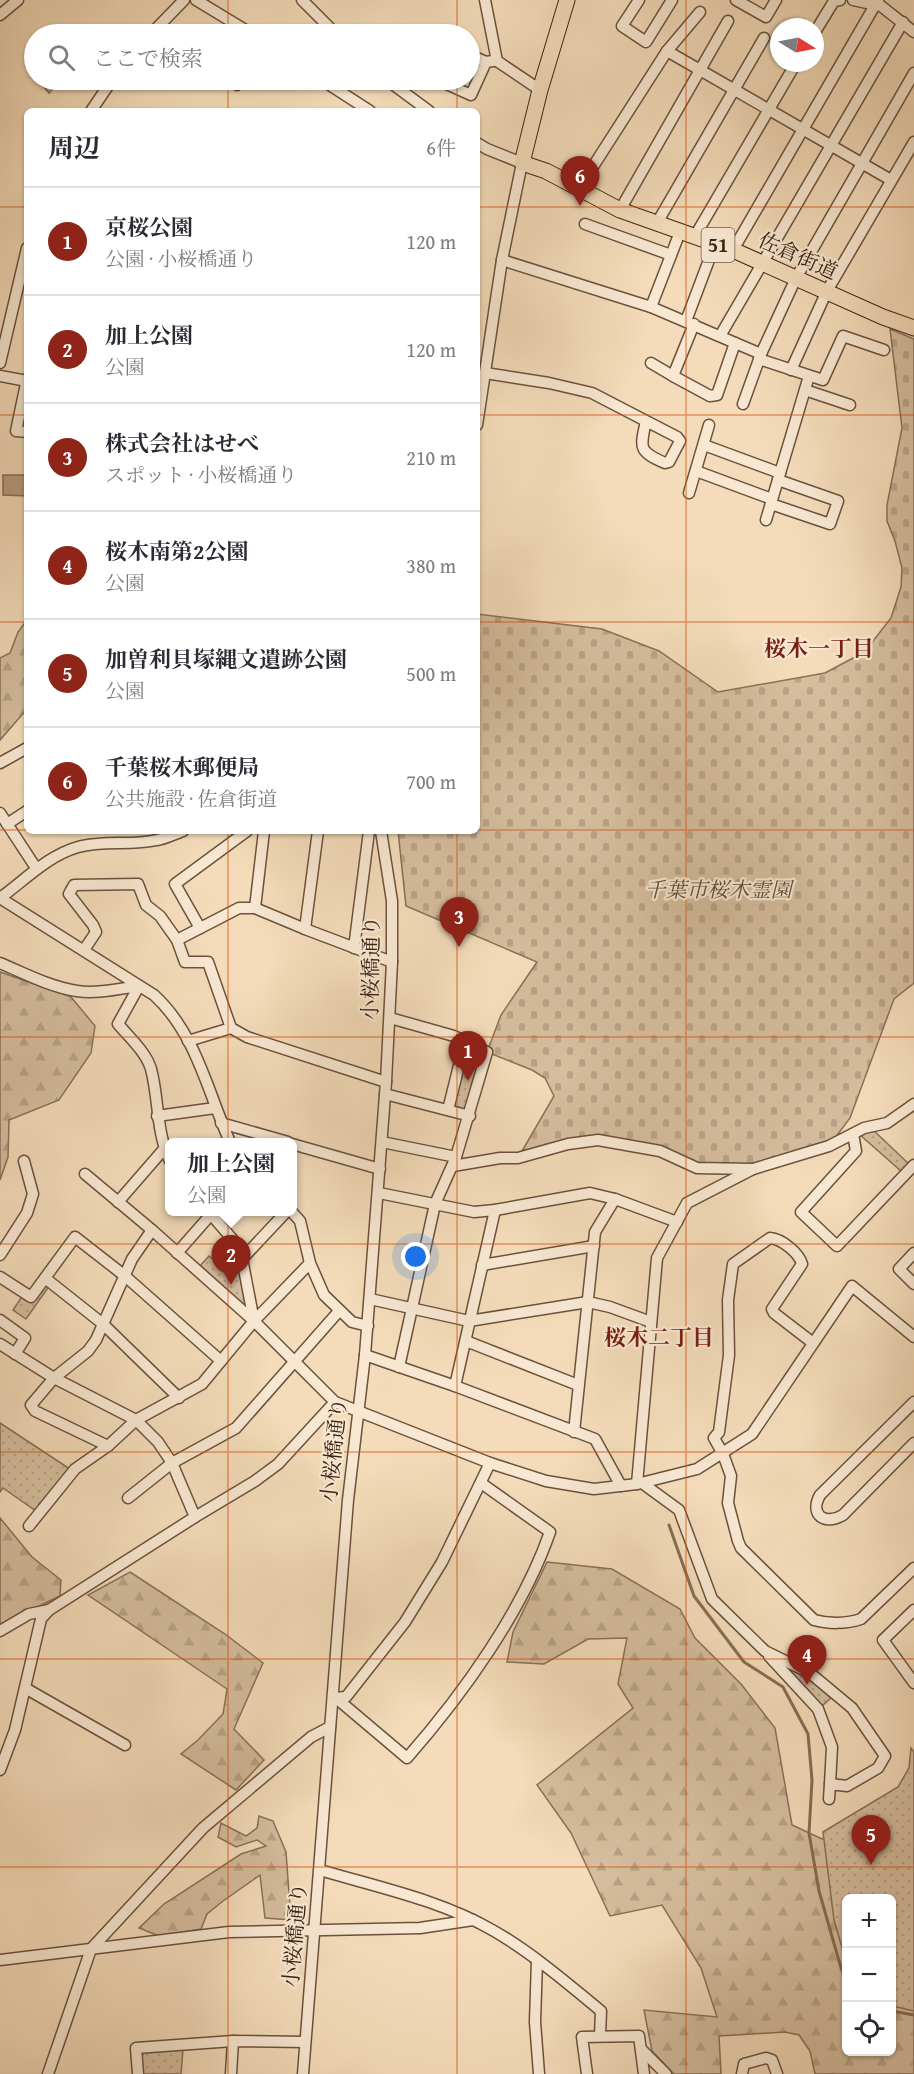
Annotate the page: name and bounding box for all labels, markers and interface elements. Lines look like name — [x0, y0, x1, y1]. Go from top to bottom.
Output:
north arrow — [770, 18, 824, 72]
search box — [24, 24, 480, 90]
icon: search — [45, 41, 78, 74]
text: ここで検索 — [93, 42, 203, 74]
text: 周辺 — [48, 128, 100, 167]
text: 6件 — [426, 133, 456, 162]
pin: 6 — [560, 156, 600, 206]
text: 京桜公園 — [105, 211, 193, 243]
street label: 佐倉街道 — [754, 224, 843, 287]
text: 1 — [62, 227, 73, 256]
text: 120 m — [406, 227, 456, 256]
road number: 51 — [702, 228, 734, 262]
text: 公園 · 小桜橋通り — [105, 244, 257, 273]
text: 加上公園 — [105, 319, 193, 351]
text: 2 — [62, 335, 73, 364]
text: 120 m — [406, 335, 456, 364]
text: 公園 — [105, 352, 145, 381]
text: 株式会社はせべ — [105, 427, 259, 459]
text: 3 — [62, 443, 73, 472]
text: 210 m — [406, 443, 456, 472]
text: スポット · 小桜橋通り — [105, 460, 297, 489]
text: 桜木南第2公園 — [105, 535, 248, 567]
text: 4 — [62, 551, 73, 580]
text: 380 m — [406, 551, 456, 580]
text: 公園 — [105, 568, 145, 597]
district label: 桜木一丁目 — [764, 632, 874, 664]
text: 加曽利貝塚縄文遺跡公園 — [105, 643, 347, 675]
text: 5 — [62, 659, 73, 688]
text: 500 m — [406, 659, 456, 688]
text: 公園 — [105, 676, 145, 705]
text: 千葉桜木郵便局 — [105, 751, 259, 783]
text: 6 — [62, 767, 73, 796]
text: 700 m — [406, 767, 456, 796]
text: 公共施設 · 佐倉街道 — [105, 784, 277, 813]
park label: 千葉市桜木霊園 — [645, 874, 794, 905]
pin: 3 — [440, 898, 478, 947]
street label: 小桜橋通り — [354, 915, 387, 1021]
pin: 1 — [448, 1032, 488, 1081]
popup — [165, 1138, 297, 1216]
text: 加上公園 — [187, 1147, 275, 1179]
text: 公園 — [187, 1180, 227, 1209]
pin: 2 — [212, 1236, 250, 1285]
your location — [401, 1242, 430, 1271]
district label: 桜木二丁目 — [604, 1321, 714, 1353]
street label: 小桜橋通り — [313, 1396, 354, 1504]
pin: 4 — [788, 1636, 826, 1685]
pin: 5 — [852, 1816, 890, 1865]
street label: 小桜橋通り — [274, 1881, 315, 1989]
map controls — [842, 1894, 896, 2056]
button: + — [842, 1894, 896, 1948]
button: − — [842, 1948, 896, 2002]
button: locate — [842, 2002, 896, 2056]

